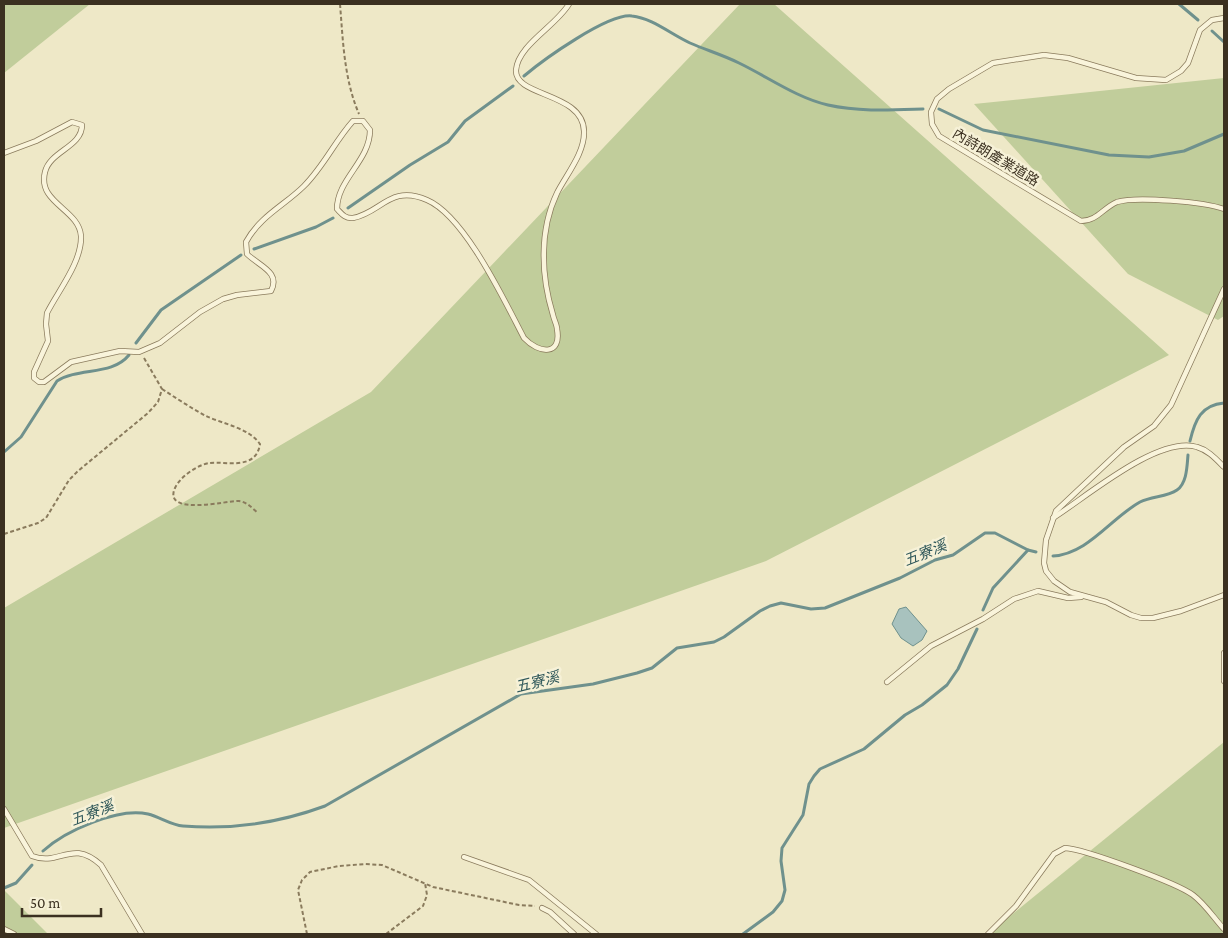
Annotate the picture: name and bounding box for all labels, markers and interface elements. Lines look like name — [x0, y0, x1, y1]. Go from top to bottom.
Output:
street label: 內詩朗產業道路 — [950, 125, 1042, 189]
water label: 五寮溪 — [901, 536, 951, 569]
water label: 五寮溪 — [513, 668, 563, 695]
water label: 五寮溪 — [68, 797, 118, 829]
scale bar — [22, 886, 101, 918]
text: 50 m — [30, 895, 60, 911]

